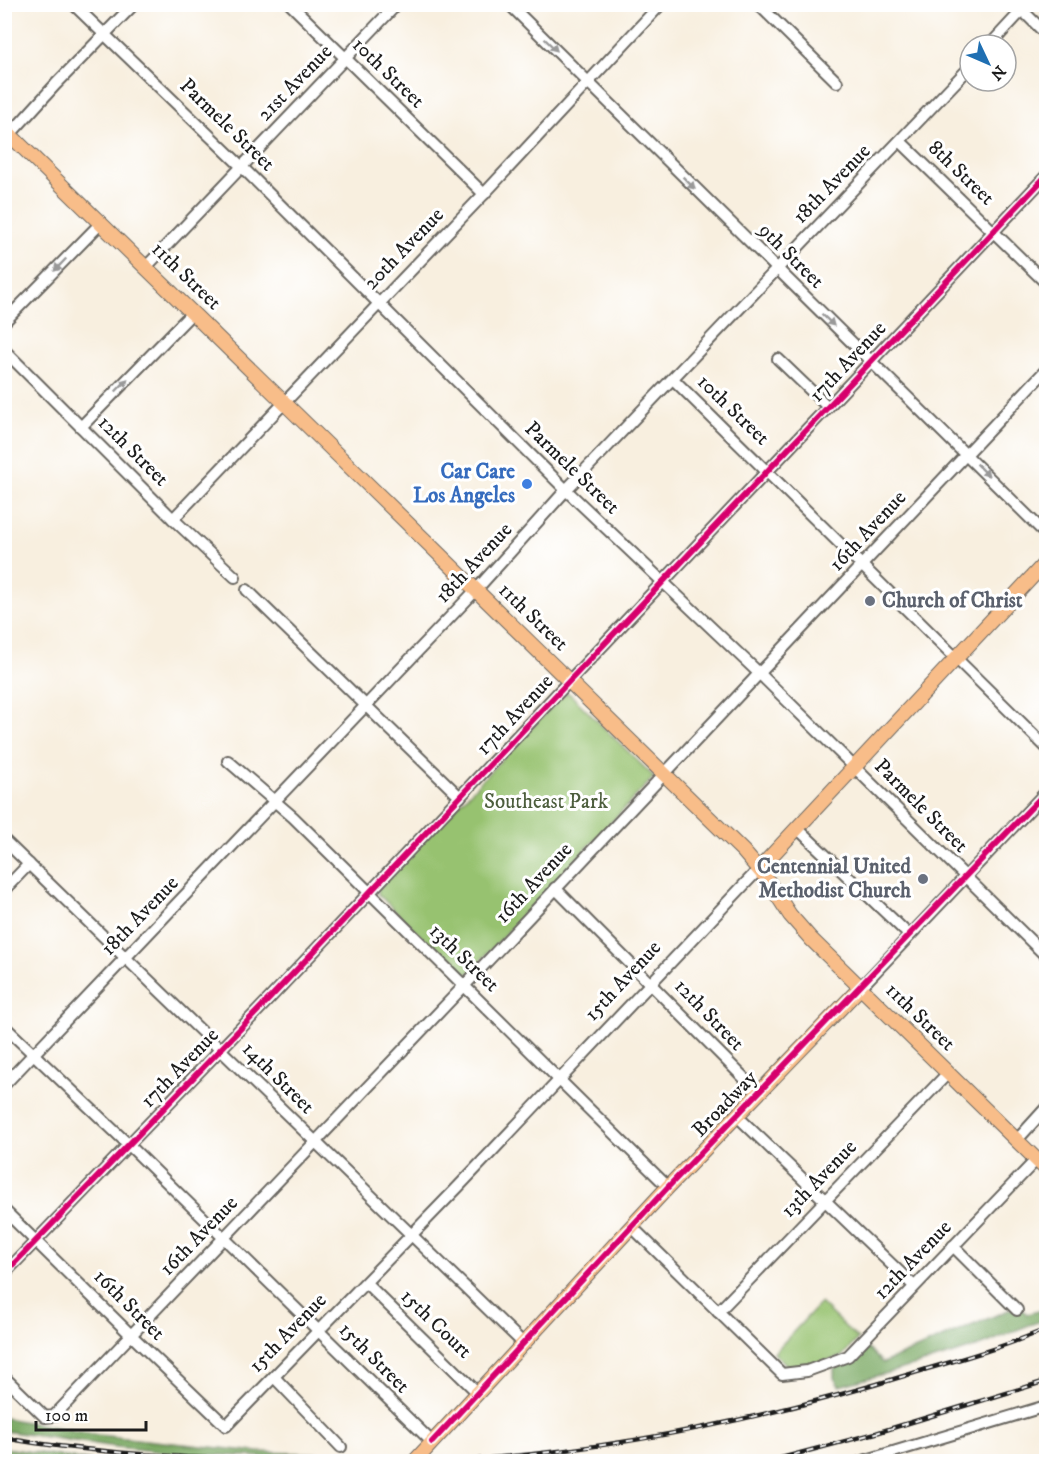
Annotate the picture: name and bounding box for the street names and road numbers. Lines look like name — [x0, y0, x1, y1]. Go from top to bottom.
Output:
street label: 10th Street — [346, 32, 430, 114]
street label: 21st Avenue — [252, 39, 338, 127]
street label: Parmele Street — [174, 73, 280, 177]
street label: 8th Street — [922, 135, 1000, 211]
street label: 18th Avenue — [788, 138, 877, 229]
street label: 20th Avenue — [358, 202, 450, 296]
street label: 9th Street — [752, 217, 830, 295]
street label: 11th Street — [146, 236, 227, 316]
street label: 17th Avenue — [804, 316, 892, 408]
street label: 10th Street — [691, 369, 775, 451]
street label: 12th Street — [92, 410, 174, 492]
street label: Parmele Street — [519, 416, 625, 520]
street label: 16th Avenue — [824, 485, 912, 577]
street label: 18th Avenue — [430, 517, 518, 609]
street label: 11th Street — [493, 577, 574, 657]
street label: 17th Avenue — [471, 669, 559, 761]
street label: Parmele Street — [869, 754, 974, 859]
street label: 16th Avenue — [490, 837, 578, 929]
street label: 18th Avenue — [96, 870, 185, 961]
street label: 13th Street — [424, 918, 505, 998]
street label: 15th Avenue — [579, 935, 667, 1027]
street label: 12th Street — [668, 974, 750, 1057]
street label: 11th Street — [880, 977, 961, 1057]
street label: 17th Avenue — [135, 1022, 225, 1114]
street label: 14th Street — [236, 1036, 320, 1120]
street label: Broadway — [687, 1064, 764, 1143]
street label: 13th Avenue — [775, 1134, 863, 1223]
street label: 16th Avenue — [154, 1190, 244, 1281]
street label: 12th Avenue — [869, 1214, 958, 1305]
street label: 16th Street — [88, 1264, 170, 1346]
street label: 15th Court — [395, 1284, 477, 1364]
street label: 15th Avenue — [244, 1287, 333, 1378]
street label: 15th Street — [333, 1317, 415, 1399]

